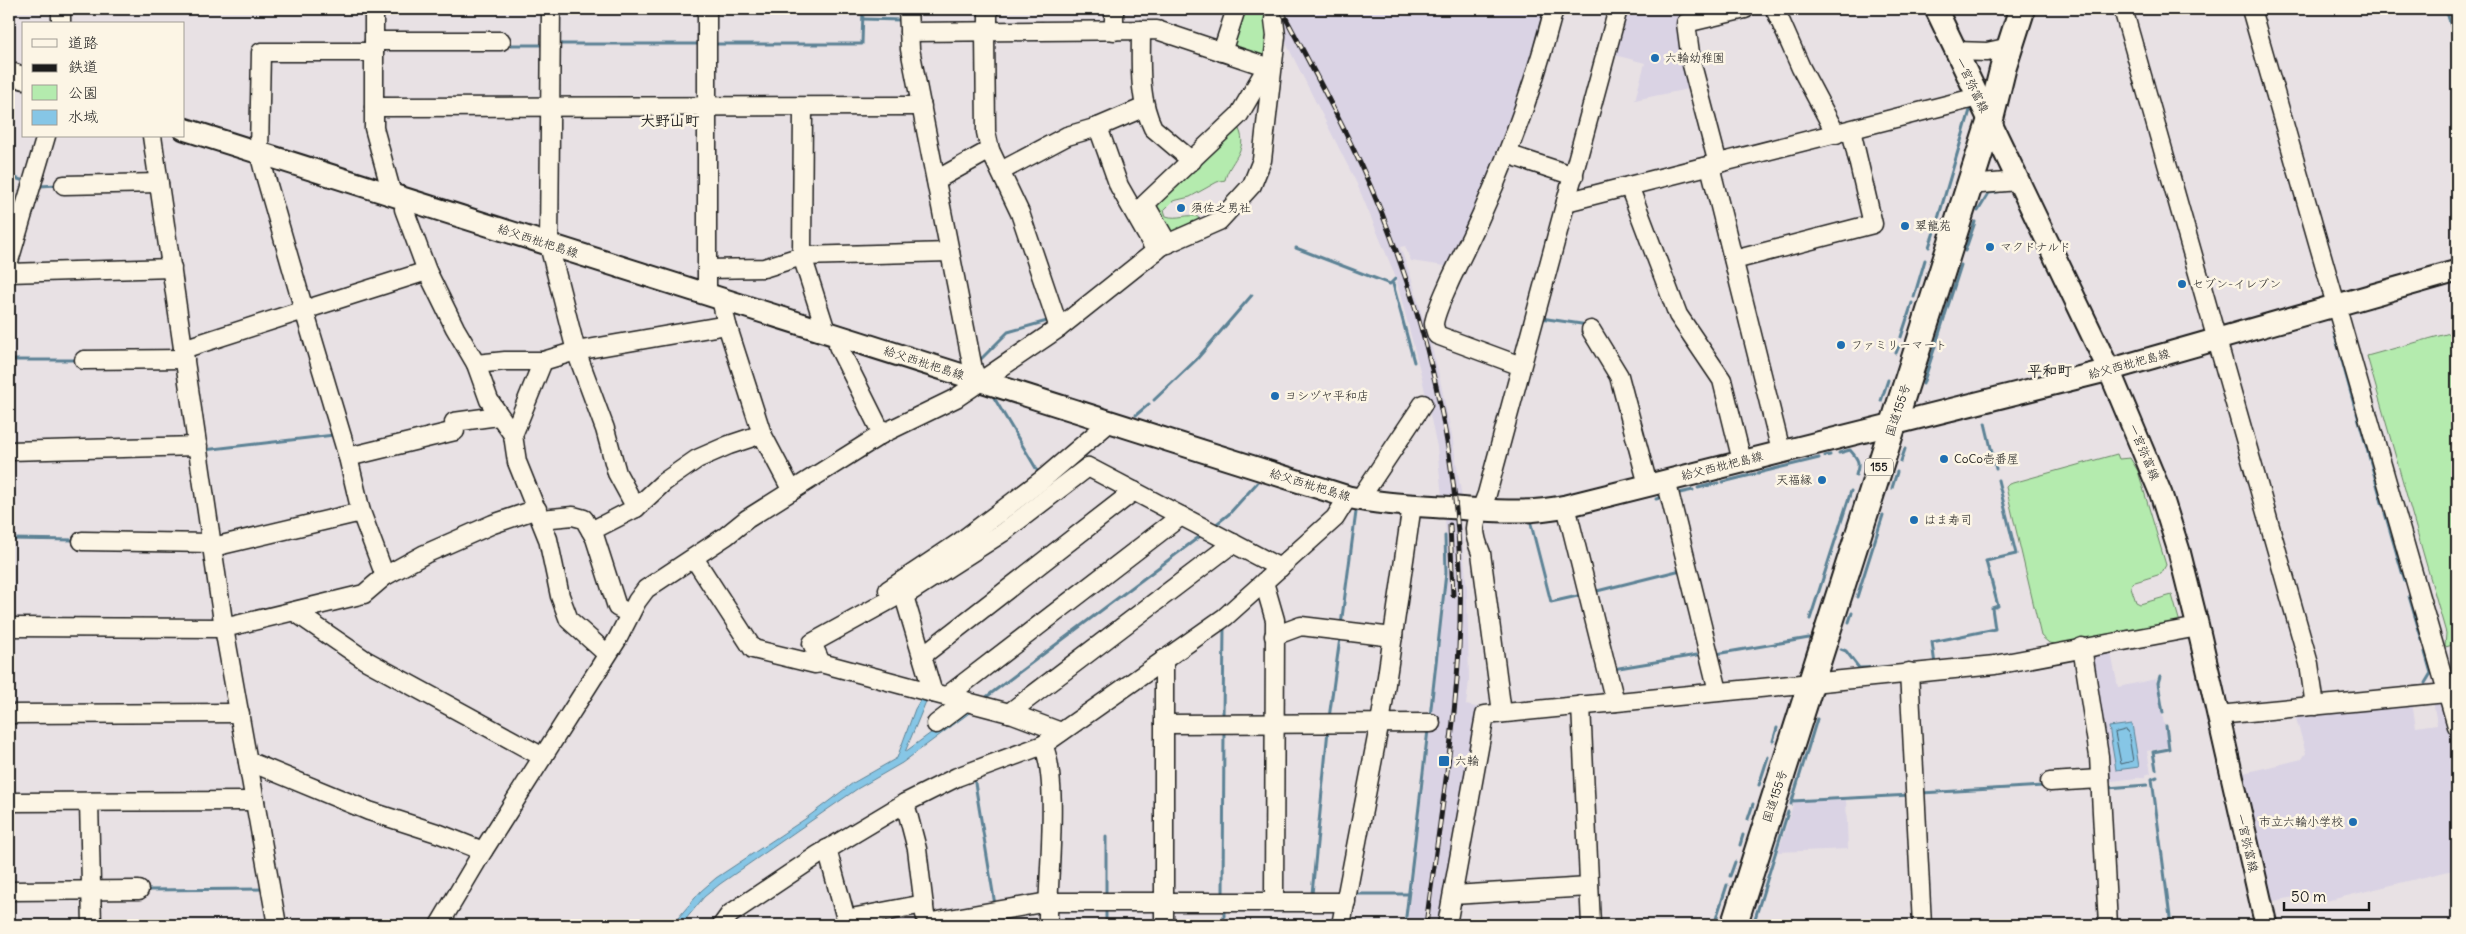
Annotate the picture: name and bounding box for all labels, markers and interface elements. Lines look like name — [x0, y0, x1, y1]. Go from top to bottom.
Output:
legend — [22, 22, 185, 138]
text: 道路 — [68, 33, 98, 52]
place label: 六輪幼稚園 — [1665, 50, 1725, 65]
marker: 六輪幼稚園 — [1649, 52, 1661, 64]
street label: 一宮弥富線 — [1953, 55, 1992, 115]
text: 鉄道 — [68, 57, 98, 76]
text: 公園 — [68, 83, 98, 102]
text: 水域 — [68, 107, 98, 126]
district label: 大野山町 — [640, 111, 700, 130]
place label: 須佐之男社 — [1191, 200, 1251, 215]
marker: 須佐之男社 — [1175, 202, 1187, 214]
place label: 翠龍苑 — [1915, 218, 1951, 233]
street label: 給父西枇杷島線 — [496, 220, 580, 261]
marker: 翠龍苑 — [1899, 220, 1911, 232]
place label: マクドナルド — [2000, 239, 2071, 254]
marker: マクドナルド — [1984, 241, 1996, 253]
place label: セブン-イレブン — [2192, 276, 2281, 291]
marker: セブン-イレブン — [2176, 278, 2188, 290]
place label: ファミリーマート — [1851, 337, 1947, 352]
marker: ファミリーマート — [1835, 339, 1847, 351]
street label: 給父西枇杷島線 — [882, 342, 966, 383]
street label: 給父西枇杷島線 — [2086, 345, 2171, 382]
district label: 平和町 — [2027, 361, 2073, 380]
street label: 国道155号 — [1882, 382, 1913, 438]
place label: ヨシヅヤ平和店 — [1285, 388, 1369, 403]
marker: ヨシヅヤ平和店 — [1269, 390, 1281, 402]
street label: 一宮弥富線 — [2126, 421, 2163, 482]
street label: 給父西枇杷島線 — [1679, 448, 1764, 483]
place label: CoCo壱番屋 — [1954, 451, 2019, 466]
marker: CoCo壱番屋 — [1938, 453, 1950, 465]
road number: 155 — [1865, 458, 1893, 476]
street label: 給父西枇杷島線 — [1268, 465, 1353, 504]
place label: 天福縁 — [1776, 472, 1812, 487]
marker: 天福縁 — [1816, 474, 1828, 486]
place label: はま寿司 — [1924, 512, 1972, 527]
marker: はま寿司 — [1908, 514, 1920, 526]
place label: 六輪 — [1455, 753, 1479, 768]
marker: 六輪 — [1437, 754, 1451, 768]
street label: 国道155号 — [1759, 768, 1790, 824]
street label: 一宮弥富線 — [2233, 812, 2262, 874]
place label: 市立六輪小学校 — [2259, 814, 2343, 829]
marker: 市立六輪小学校 — [2347, 816, 2359, 828]
scale bar — [2284, 879, 2368, 911]
text: 50 m — [2291, 887, 2326, 906]

